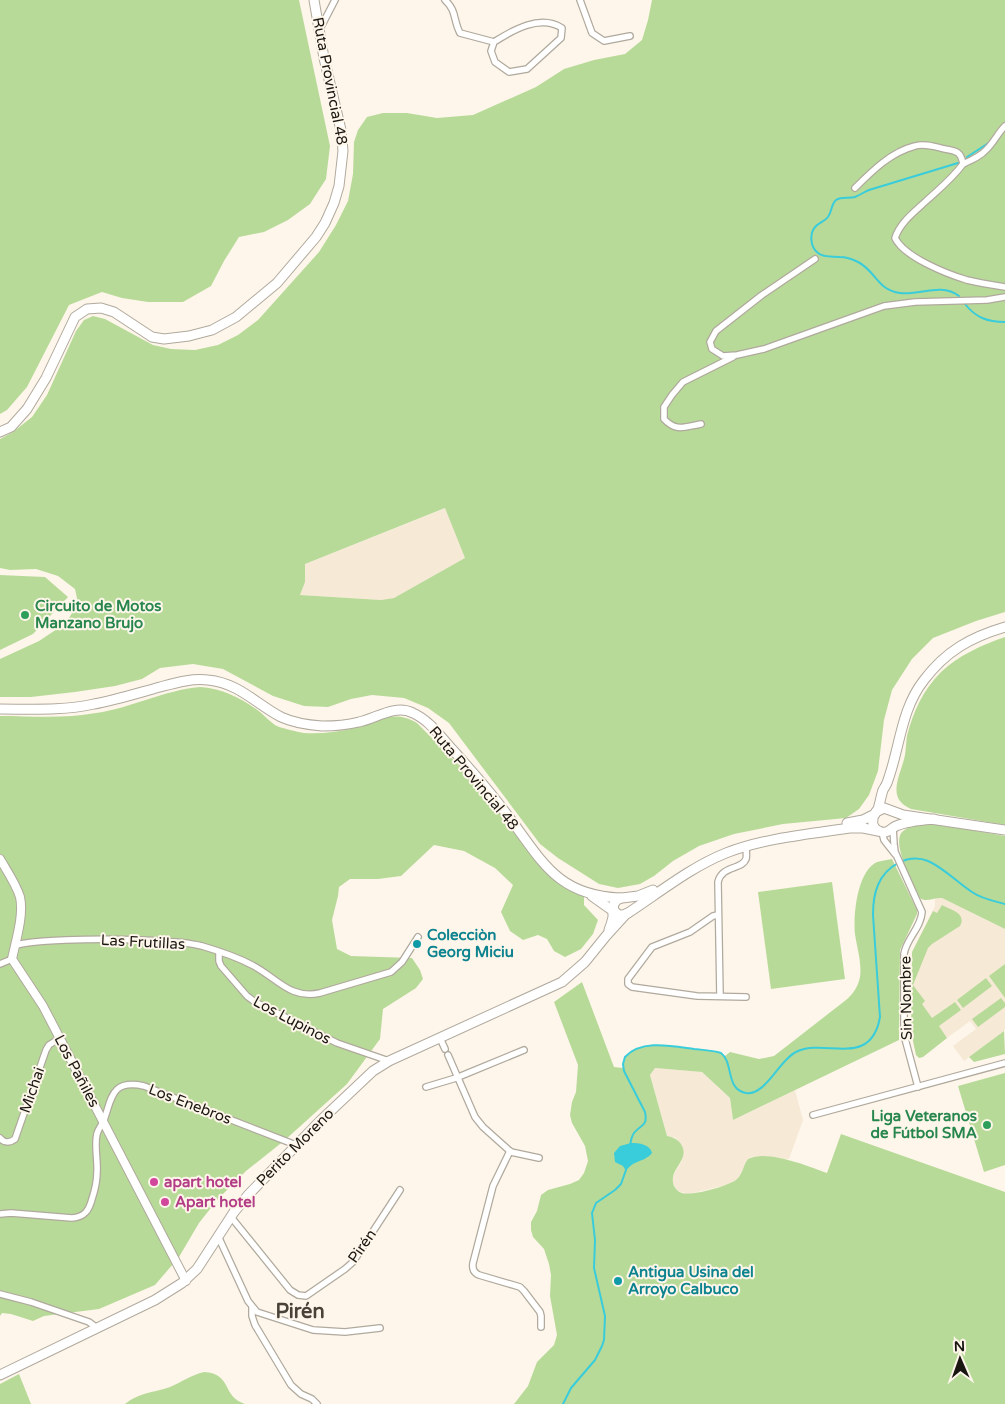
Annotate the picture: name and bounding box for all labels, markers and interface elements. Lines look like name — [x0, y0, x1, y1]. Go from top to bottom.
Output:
street label: Ruta Provincial 48 — [309, 16, 351, 146]
place label: Circuito de Motos Manzano Brujo — [35, 597, 161, 633]
marker: Circuito de Motos Manzano Brujo — [19, 609, 31, 621]
street label: Ruta Provincial 48 — [425, 722, 523, 834]
place label: Colecciòn Georg Miciu — [427, 926, 514, 962]
street label: Las Frutillas — [100, 931, 186, 953]
marker: Colecciòn Georg Miciu — [411, 938, 423, 950]
street label: Sin Nombre — [896, 956, 916, 1040]
street label: Los Lupinos — [250, 992, 334, 1048]
street label: Los Pañiles — [50, 1032, 104, 1110]
street label: Michai — [16, 1065, 48, 1115]
street label: Los Enebros — [146, 1080, 234, 1128]
street label: Perito Moreno — [253, 1105, 337, 1189]
place label: Liga Veteranos de Fútbol SMA — [871, 1107, 977, 1142]
marker: Liga Veteranos de Fútbol SMA — [981, 1119, 993, 1131]
place label: apart hotel — [164, 1173, 242, 1192]
marker: apart hotel — [148, 1176, 160, 1188]
place label: Apart hotel — [175, 1193, 255, 1212]
marker: Apart hotel — [159, 1196, 171, 1208]
street label: Pirén — [344, 1226, 380, 1266]
place label: Antigua Usina del Arroyo Calbuco — [628, 1263, 754, 1299]
marker: Antigua Usina del Arroyo Calbuco — [612, 1275, 624, 1287]
district label: Pirén — [275, 1300, 325, 1324]
north arrow — [935, 1334, 985, 1384]
text: N — [954, 1338, 965, 1355]

